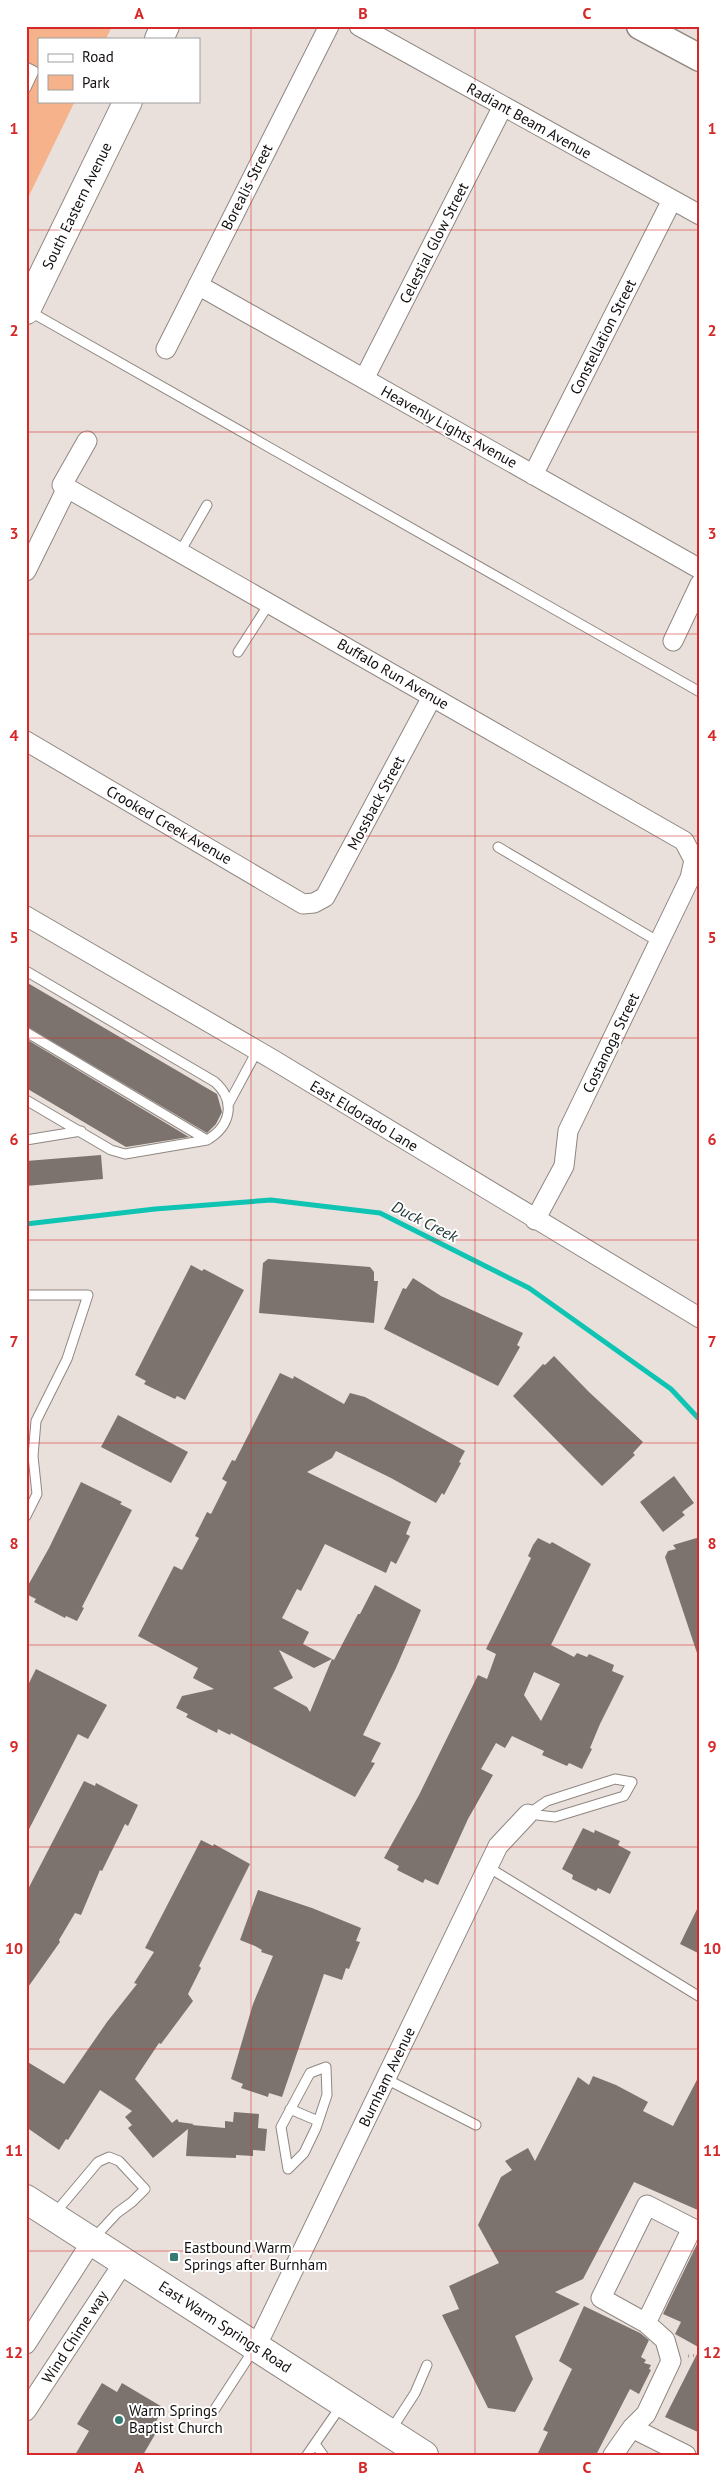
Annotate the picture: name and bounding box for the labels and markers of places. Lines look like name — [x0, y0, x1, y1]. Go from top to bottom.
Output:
place label: Eastbound Warm Springs after Burnham — [184, 2238, 327, 2274]
marker: Eastbound Warm Springs after Burnham — [168, 2251, 180, 2263]
place label: Warm Springs Baptist Church — [129, 2401, 223, 2437]
marker: Warm Springs Baptist Church — [113, 2414, 125, 2426]

